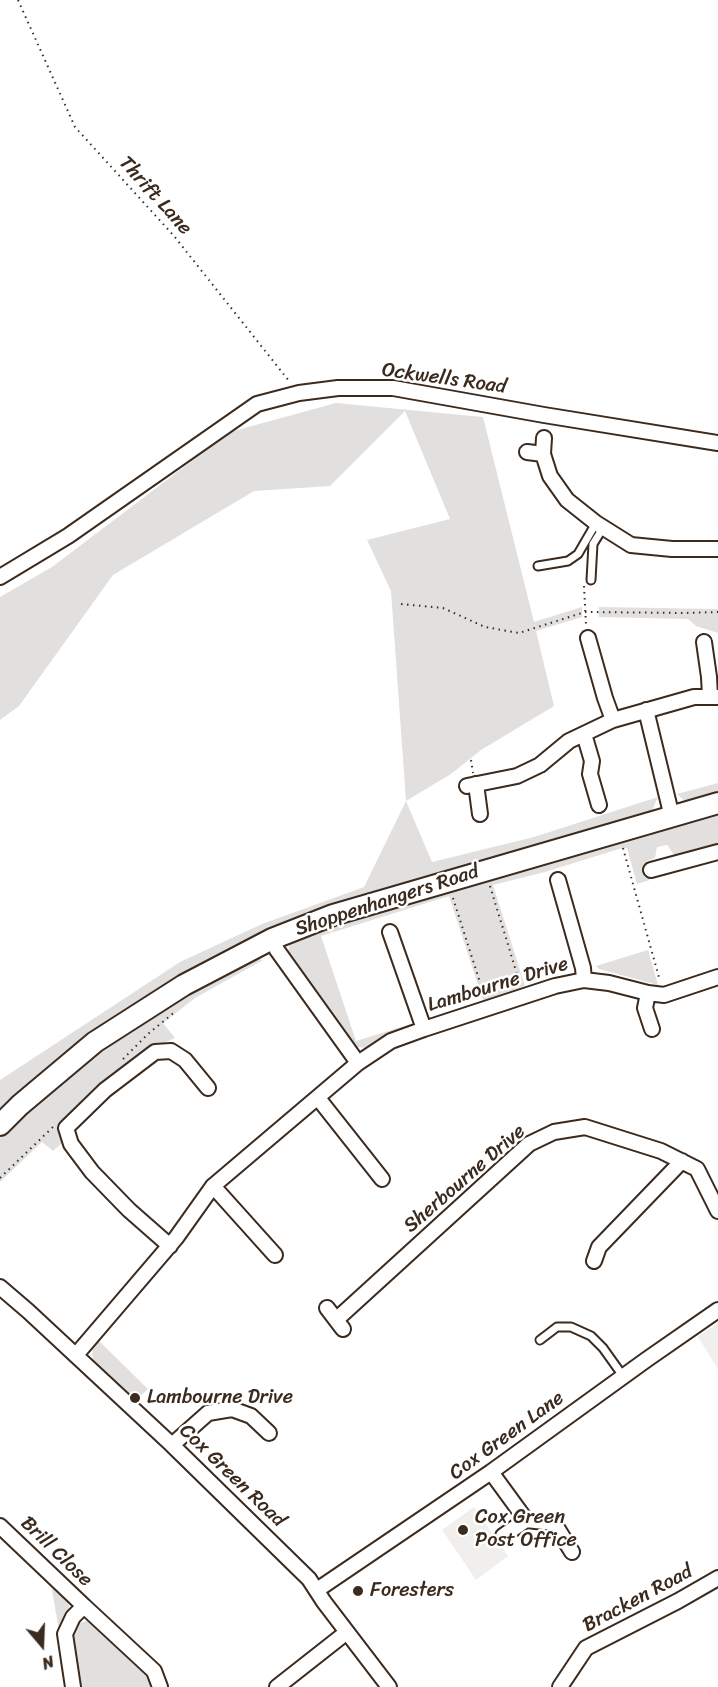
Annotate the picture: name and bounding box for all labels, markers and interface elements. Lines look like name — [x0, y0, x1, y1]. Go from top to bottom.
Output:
street label: Thrift Lane — [113, 152, 197, 240]
street label: Ockwells Road — [380, 358, 508, 400]
street label: Shoppenhangers Road — [292, 860, 482, 942]
street label: Lambourne Drive — [425, 952, 571, 1018]
street label: Sherbourne Drive — [399, 1120, 531, 1238]
place label: Lambourne Drive — [147, 1386, 293, 1410]
street label: Cox Green Lane — [445, 1386, 569, 1486]
marker: Lambourne Drive — [128, 1391, 142, 1405]
street label: Cox Green Road — [174, 1419, 290, 1533]
place label: Cox Green Post Office — [475, 1506, 577, 1553]
street label: Brill Close — [15, 1512, 97, 1592]
marker: Cox Green Post Office — [456, 1523, 470, 1537]
street label: Bracken Road — [579, 1560, 697, 1638]
place label: Foresters — [370, 1579, 454, 1603]
marker: Foresters — [351, 1584, 365, 1598]
north arrow — [12, 1615, 72, 1675]
text: N — [38, 1647, 58, 1678]

